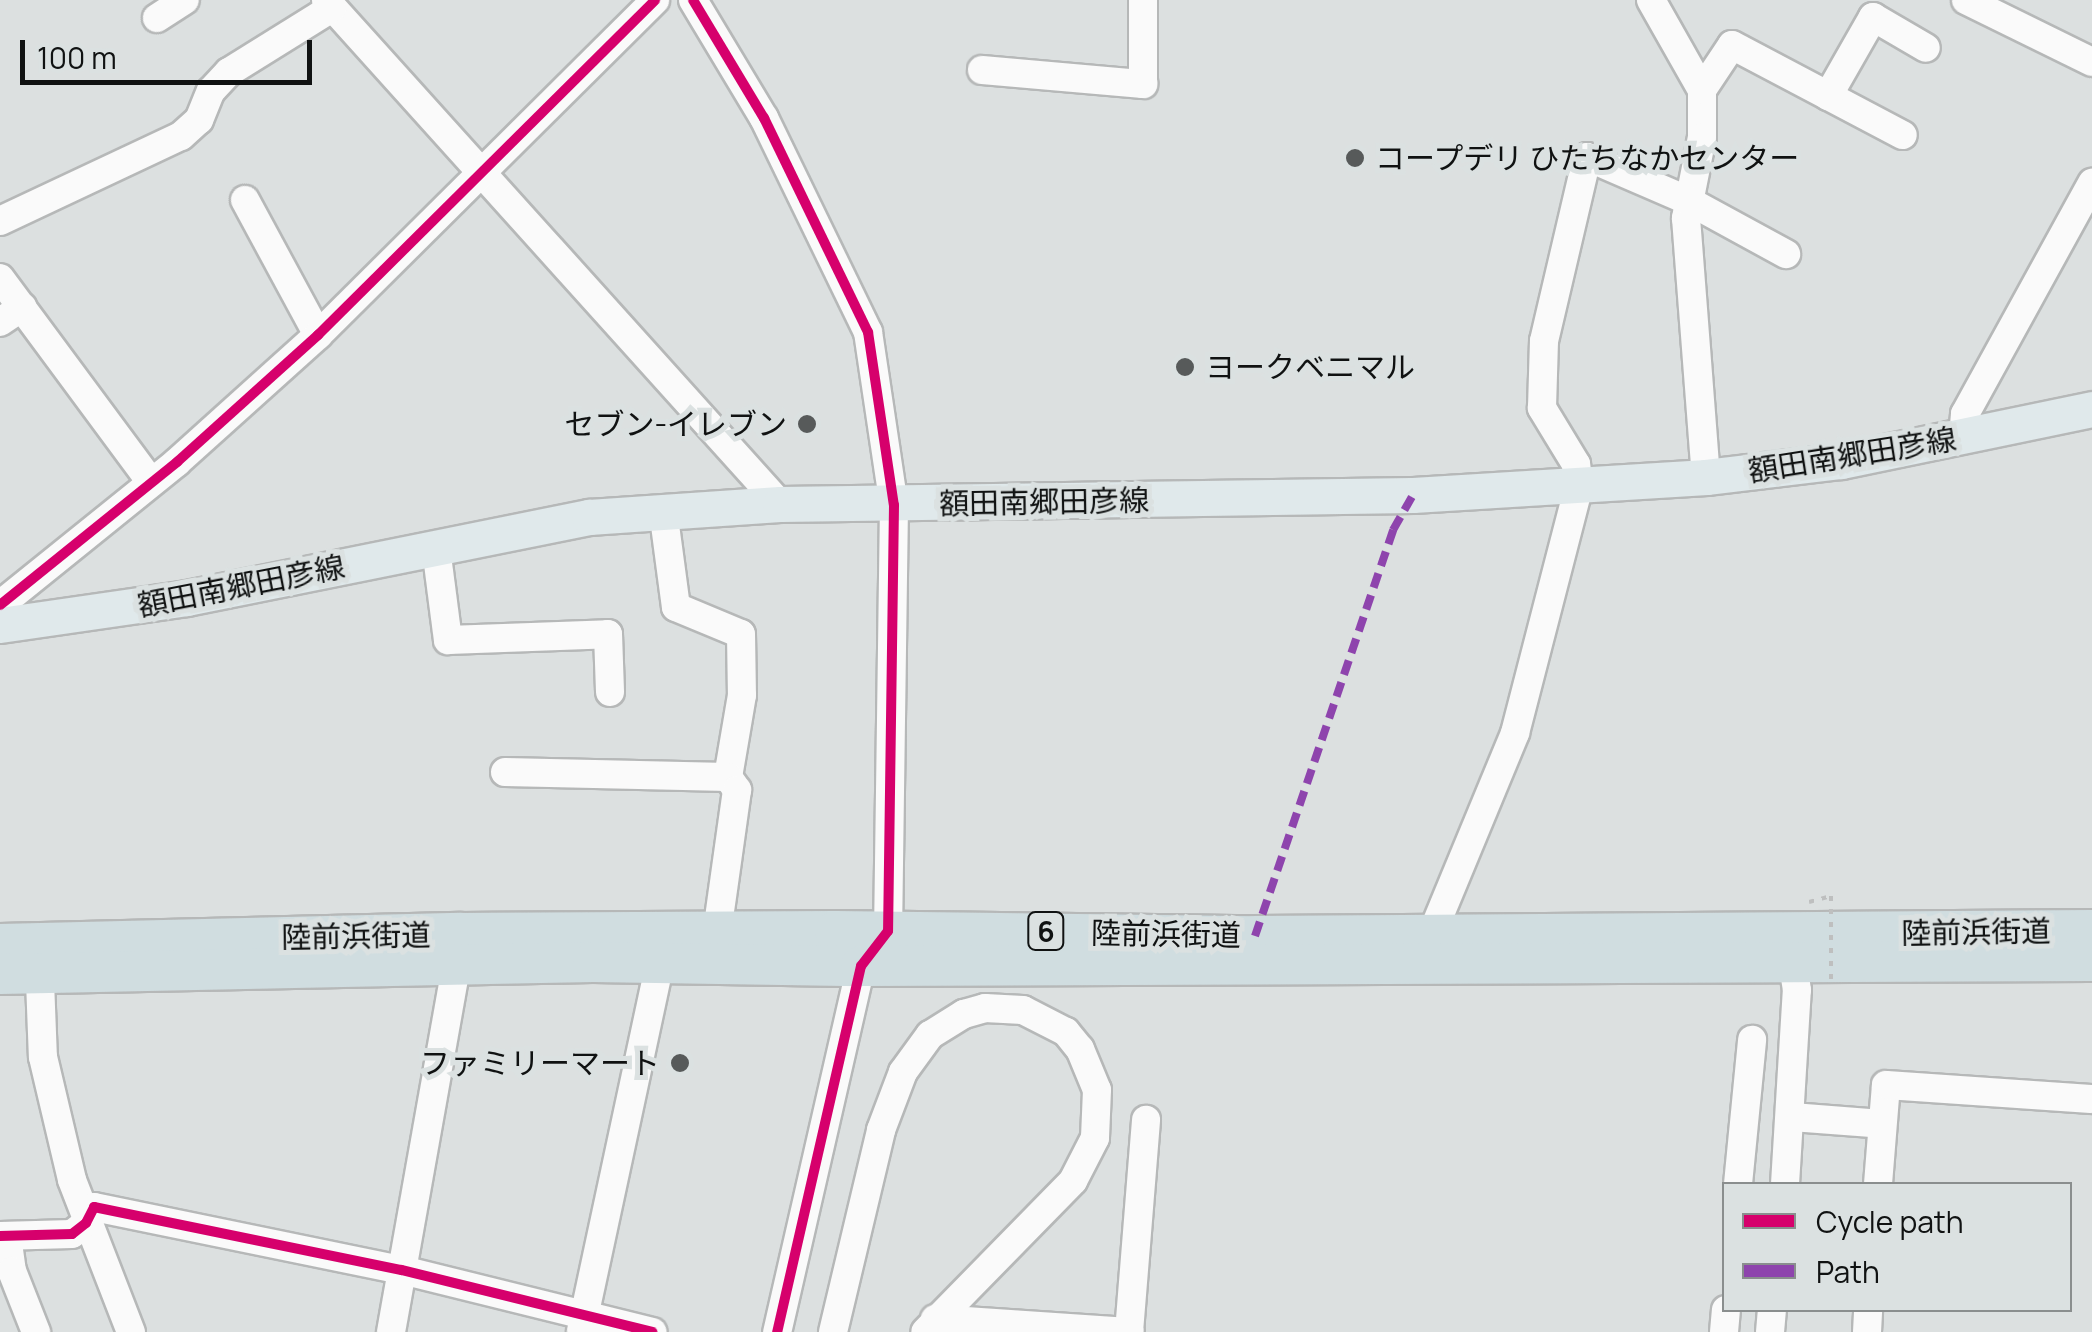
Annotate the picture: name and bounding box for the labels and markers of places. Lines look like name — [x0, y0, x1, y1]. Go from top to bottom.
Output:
place label: コープデリ ひたちなかセンター — [1375, 140, 1801, 176]
marker: コープデリ ひたちなかセンター — [1344, 147, 1366, 169]
place label: ヨークベニマル — [1205, 349, 1415, 385]
marker: ヨークベニマル — [1174, 356, 1196, 378]
place label: セブン-イレブン — [564, 406, 787, 442]
marker: セブン-イレブン — [796, 413, 818, 435]
place label: ファミリーマート — [420, 1045, 660, 1081]
marker: ファミリーマート — [669, 1052, 691, 1074]

